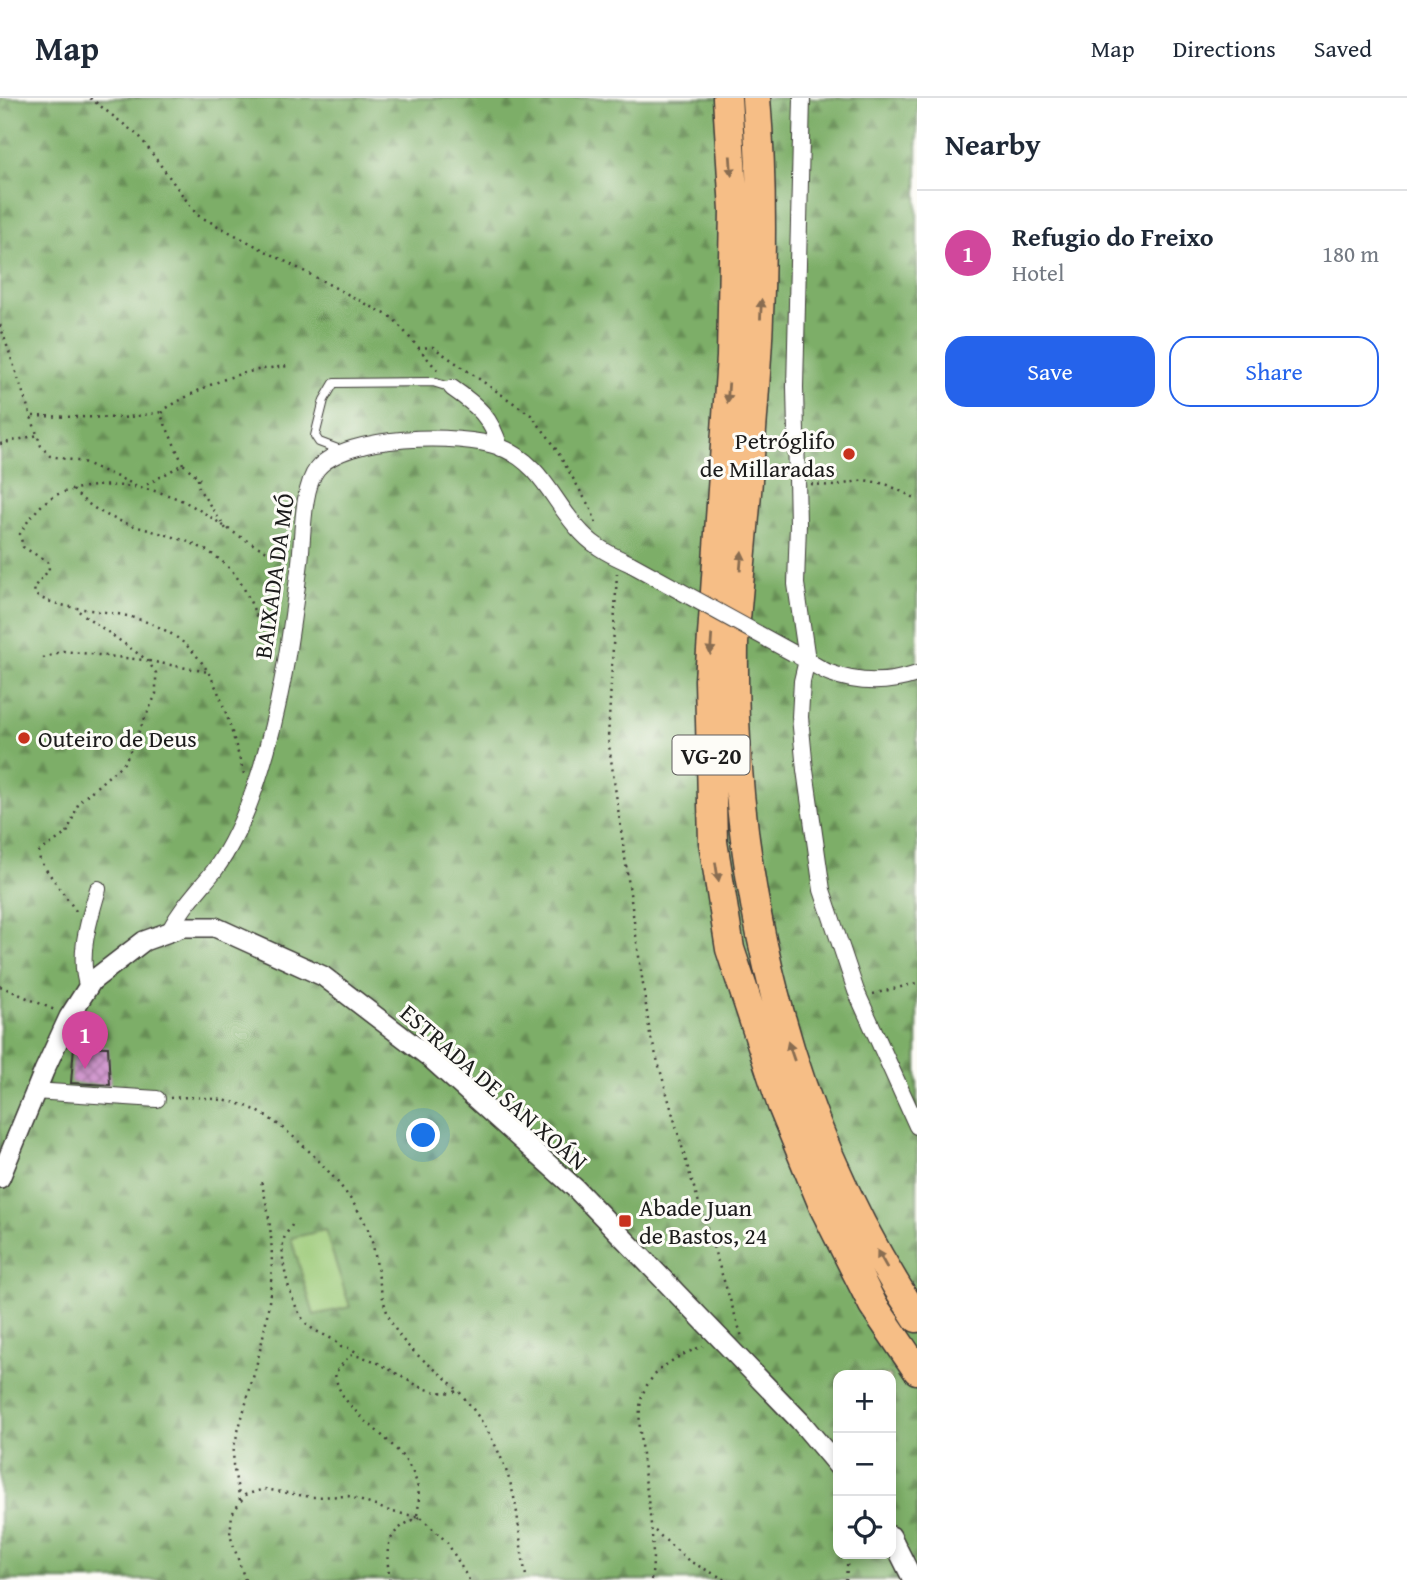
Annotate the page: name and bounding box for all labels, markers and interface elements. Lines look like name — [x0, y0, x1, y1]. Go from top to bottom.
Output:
text: Map — [35, 24, 99, 72]
text: Map — [1091, 31, 1135, 66]
text: Directions — [1173, 31, 1276, 66]
text: Saved — [1314, 31, 1372, 66]
text: Nearby — [945, 122, 1041, 166]
one-way arrow — [726, 155, 737, 177]
text: Refugio do Freixo — [1012, 217, 1214, 256]
text: 1 — [962, 237, 974, 270]
text: 180 m — [1322, 237, 1379, 270]
text: Hotel — [1012, 256, 1064, 289]
one-way arrow — [756, 298, 767, 320]
button: Save — [945, 336, 1155, 407]
button: Share — [1169, 336, 1379, 407]
one-way arrow — [722, 383, 733, 405]
place label: Petróglifo de Millaradas — [700, 423, 835, 486]
marker: Petróglifo de Millaradas — [841, 446, 857, 462]
street label: BAIXADA DA MÓ — [245, 491, 303, 661]
one-way arrow — [736, 549, 747, 571]
one-way arrow — [705, 634, 716, 656]
place label: Outeiro de Deus — [38, 721, 197, 756]
marker: Outeiro de Deus — [16, 730, 32, 746]
road number: VG-20 — [672, 736, 750, 775]
one-way arrow — [712, 861, 723, 883]
street label: ESTRADA DE SAN XOÁN — [393, 996, 596, 1179]
pin: 1 — [62, 1011, 108, 1069]
one-way arrow — [785, 1041, 796, 1062]
your location — [406, 1118, 440, 1152]
place label: Abade Juan de Bastos, 24 — [639, 1190, 767, 1253]
marker: Abade Juan de Bastos, 24 — [617, 1213, 633, 1229]
one-way arrow — [876, 1250, 888, 1269]
map controls — [833, 1370, 896, 1559]
button: + — [833, 1370, 896, 1433]
button: − — [833, 1433, 896, 1496]
button: locate — [833, 1496, 896, 1559]

